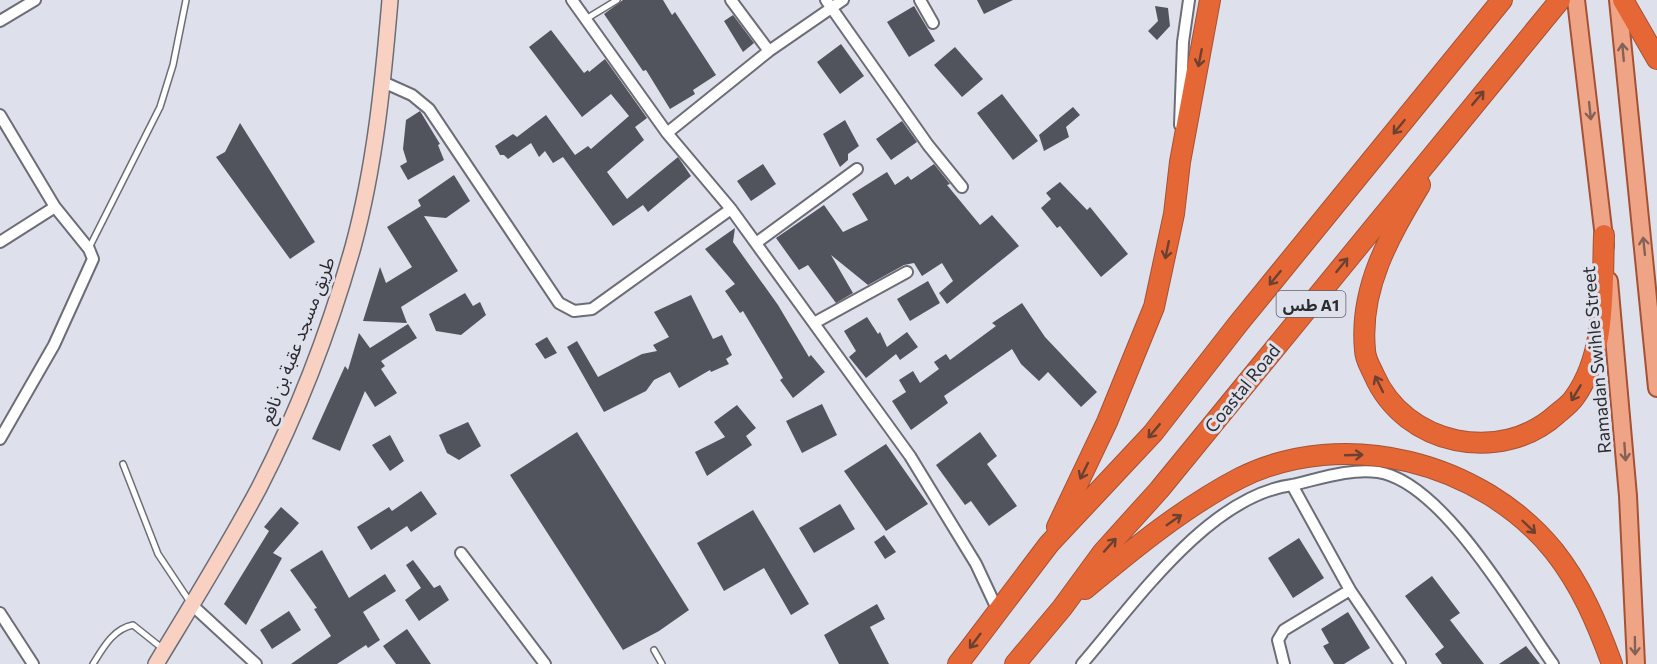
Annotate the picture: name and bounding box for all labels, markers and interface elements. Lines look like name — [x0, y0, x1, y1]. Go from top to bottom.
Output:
one-way arrow — [1617, 43, 1628, 63]
one-way arrow — [1194, 47, 1205, 67]
one-way arrow — [1472, 90, 1485, 106]
one-way arrow — [1585, 101, 1596, 121]
one-way arrow — [1392, 119, 1405, 135]
one-way arrow — [1638, 237, 1649, 256]
one-way arrow — [1160, 240, 1172, 259]
street label: طريق مسجد عقبة بن نافع — [255, 254, 343, 428]
one-way arrow — [1335, 258, 1348, 274]
street label: Ramadan Swihle Street — [1577, 265, 1615, 455]
one-way arrow — [1269, 270, 1282, 286]
road number: طس A1 — [1276, 291, 1346, 317]
street label: Coastal Road — [1200, 339, 1284, 437]
one-way arrow — [1372, 375, 1384, 393]
one-way arrow — [1569, 384, 1581, 401]
one-way arrow — [1148, 422, 1161, 438]
one-way arrow — [1619, 441, 1630, 461]
one-way arrow — [1343, 449, 1363, 461]
one-way arrow — [1078, 461, 1089, 479]
one-way arrow — [1165, 514, 1181, 526]
one-way arrow — [1522, 519, 1537, 534]
one-way arrow — [1103, 537, 1117, 552]
one-way arrow — [969, 632, 982, 648]
one-way arrow — [1629, 636, 1641, 656]

